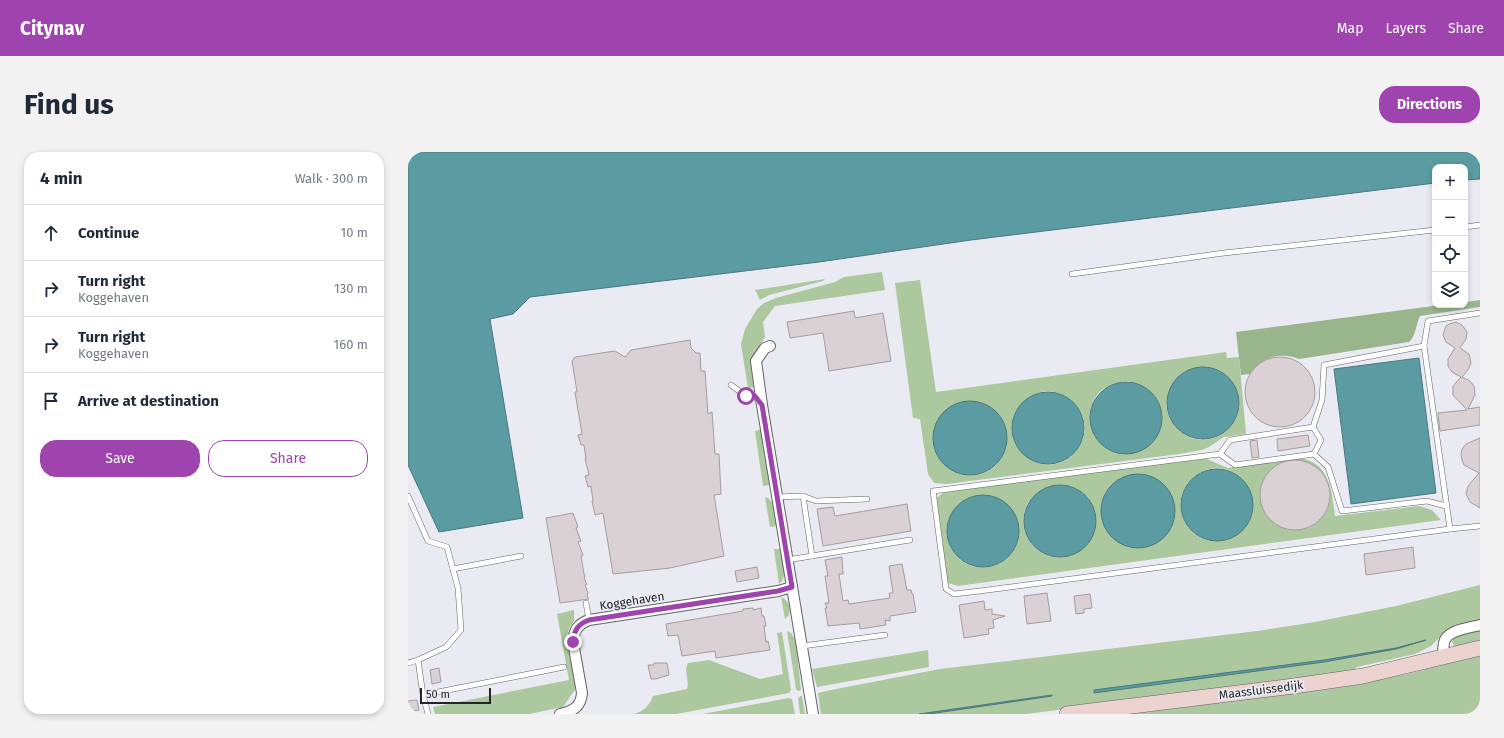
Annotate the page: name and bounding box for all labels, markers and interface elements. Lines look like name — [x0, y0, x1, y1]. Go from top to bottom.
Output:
text: Citynav — [20, 17, 84, 40]
text: Map — [1337, 20, 1363, 37]
text: Layers — [1385, 20, 1426, 37]
text: Share — [1448, 20, 1484, 37]
button: Directions — [1379, 86, 1480, 123]
text: Find us — [24, 88, 114, 121]
map controls — [1432, 164, 1468, 308]
button: + — [1432, 164, 1468, 200]
text: 4 min — [40, 168, 83, 189]
text: Walk · 300 m — [295, 171, 368, 186]
button: − — [1432, 200, 1468, 236]
icon: ahead — [40, 222, 62, 244]
text: Continue — [78, 224, 139, 242]
text: 10 m — [341, 225, 368, 240]
button: locate — [1432, 236, 1468, 272]
text: Turn right — [78, 272, 145, 290]
button: layers — [1432, 272, 1468, 308]
icon: right — [40, 278, 62, 300]
text: 130 m — [334, 281, 368, 296]
text: Koggehaven — [78, 290, 149, 305]
text: Turn right — [78, 328, 145, 346]
icon: right — [40, 334, 62, 356]
text: 160 m — [334, 337, 368, 352]
text: Koggehaven — [78, 346, 149, 361]
route start — [737, 387, 755, 405]
icon: arrive — [40, 390, 62, 412]
text: Arrive at destination — [78, 392, 219, 410]
button: Save — [40, 440, 200, 477]
button: Share — [208, 440, 368, 477]
street label: Koggehaven — [599, 589, 665, 613]
route end — [564, 633, 582, 651]
street label: Maassluissedijk — [1218, 678, 1305, 702]
scale bar — [420, 686, 491, 705]
text: 50 m — [426, 688, 450, 701]

